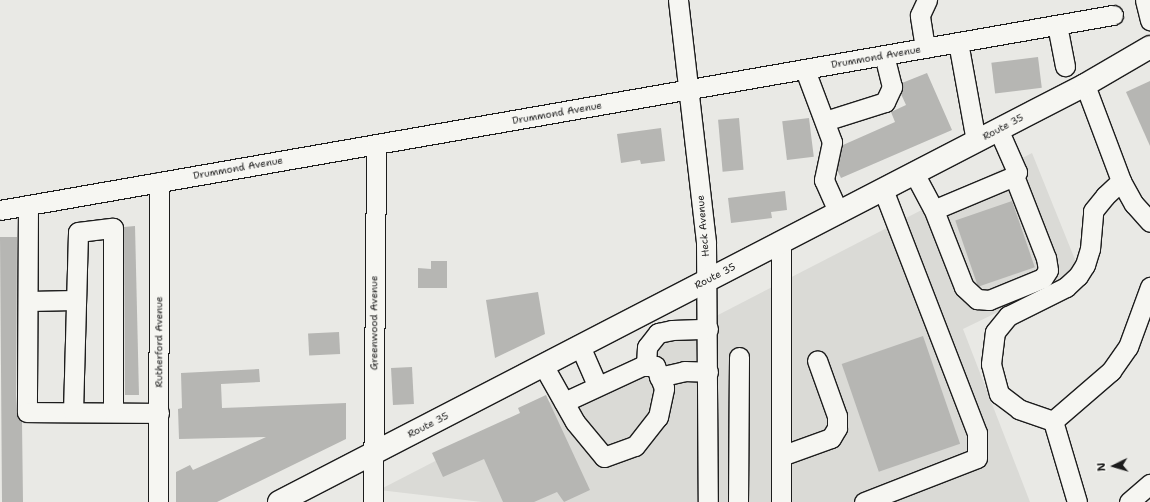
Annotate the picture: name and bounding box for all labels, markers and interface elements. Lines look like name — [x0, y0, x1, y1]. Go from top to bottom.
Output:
street label: Drummond Avenue — [830, 43, 922, 71]
street label: Drummond Avenue — [511, 99, 603, 127]
street label: Route 35 — [981, 111, 1025, 143]
street label: Drummond Avenue — [192, 154, 284, 182]
street label: Heck Avenue — [694, 195, 712, 257]
street label: Route 35 — [693, 261, 737, 291]
street label: Greenwood Avenue — [368, 276, 380, 370]
street label: Rutherford Avenue — [153, 296, 165, 388]
street label: Route 35 — [406, 410, 450, 440]
north arrow — [1094, 446, 1134, 486]
text: N — [1094, 462, 1109, 472]

